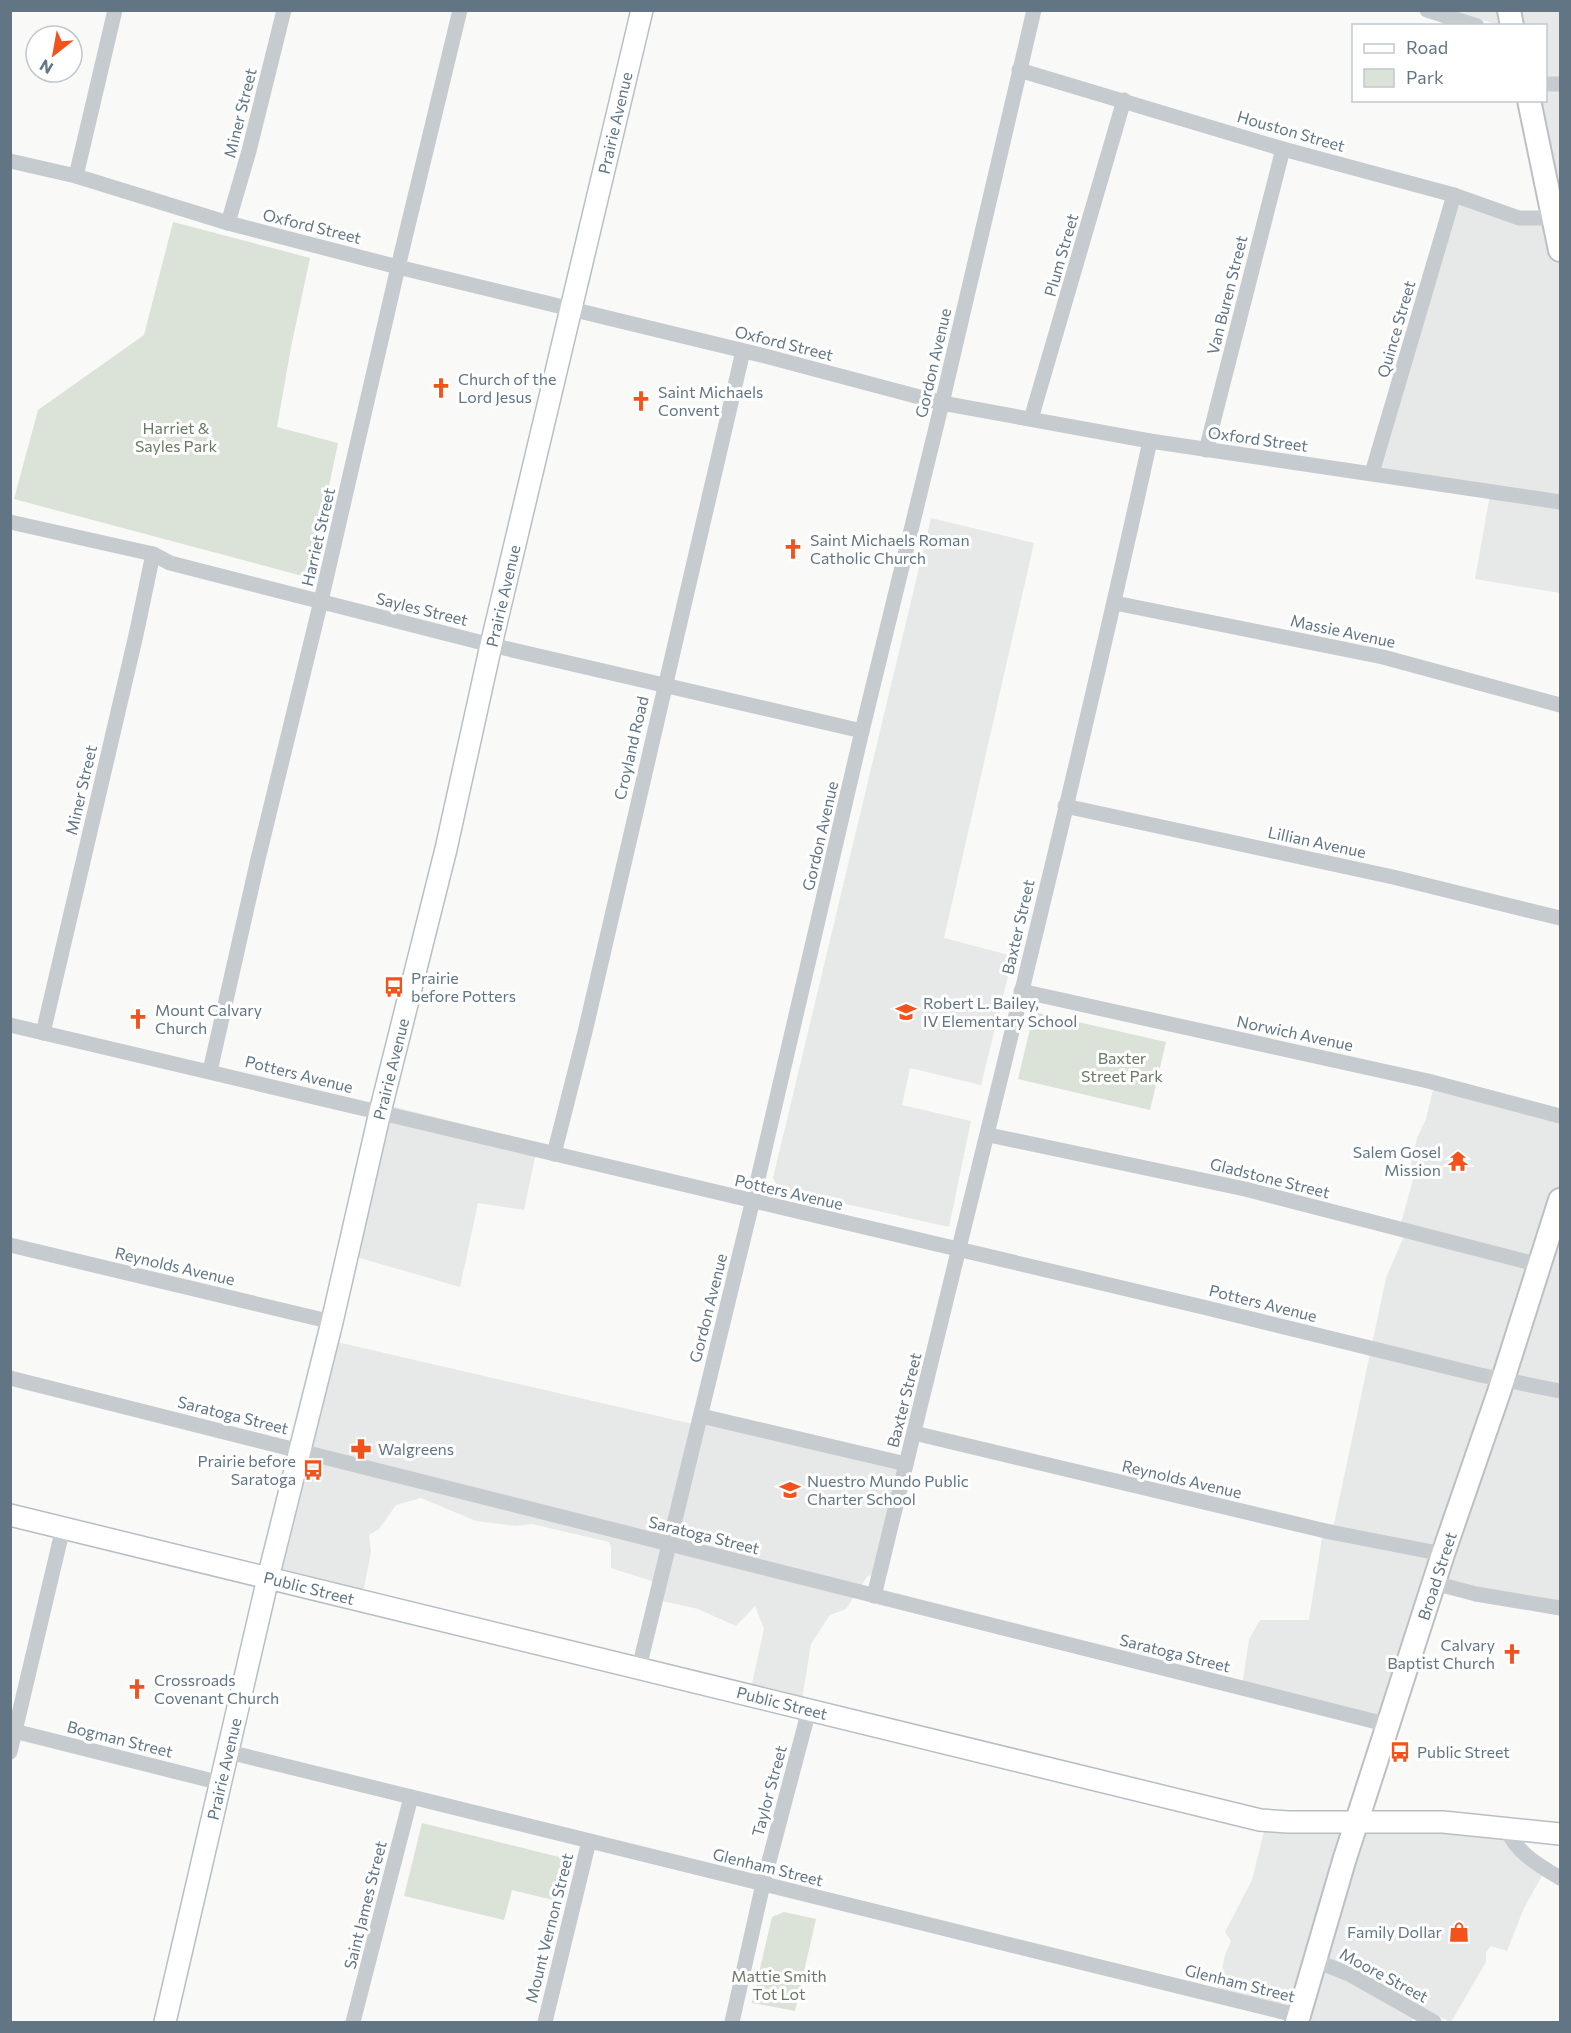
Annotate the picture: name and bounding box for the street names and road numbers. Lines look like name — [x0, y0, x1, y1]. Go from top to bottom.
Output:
street label: Miner Street — [219, 66, 260, 160]
street label: Prairie Avenue — [594, 70, 635, 176]
street label: Houston Street — [1235, 106, 1348, 155]
street label: Oxford Street — [261, 204, 364, 247]
street label: Plum Street — [1040, 211, 1082, 298]
street label: Van Buren Street — [1203, 233, 1251, 356]
street label: Quince Street — [1373, 278, 1419, 380]
street label: Gordon Avenue — [911, 306, 954, 419]
street label: Oxford Street — [733, 321, 836, 364]
street label: Oxford Street — [1207, 422, 1310, 455]
street label: Harriet Street — [297, 485, 338, 588]
street label: Prairie Avenue — [482, 543, 523, 649]
street label: Sayles Street — [374, 588, 470, 629]
street label: Massie Avenue — [1289, 610, 1397, 651]
street label: Croyland Road — [609, 694, 652, 802]
street label: Miner Street — [61, 743, 100, 837]
street label: Gordon Avenue — [798, 779, 841, 892]
street label: Lillian Avenue — [1266, 822, 1368, 861]
street label: Baxter Street — [997, 877, 1038, 976]
street label: Norwich Avenue — [1235, 1011, 1355, 1054]
street label: Prairie Avenue — [369, 1016, 412, 1122]
street label: Potters Avenue — [243, 1051, 355, 1096]
street label: Gladstone Street — [1208, 1153, 1332, 1202]
street label: Potters Avenue — [733, 1170, 845, 1213]
street label: Reynolds Avenue — [113, 1242, 237, 1289]
street label: Gordon Avenue — [685, 1251, 730, 1364]
street label: Potters Avenue — [1207, 1280, 1319, 1325]
street label: Baxter Street — [883, 1350, 925, 1449]
street label: Saratoga Street — [176, 1392, 291, 1438]
street label: Reynolds Avenue — [1120, 1455, 1244, 1502]
street label: Saratoga Street — [647, 1512, 762, 1558]
street label: Broad Street — [1413, 1529, 1460, 1622]
street label: Public Street — [262, 1567, 357, 1608]
street label: Saratoga Street — [1118, 1630, 1233, 1676]
street label: Public Street — [735, 1682, 830, 1723]
street label: Bogman Street — [65, 1716, 175, 1761]
street label: Prairie Avenue — [203, 1716, 244, 1822]
street label: Taylor Street — [747, 1743, 790, 1839]
street label: Saint James Street — [339, 1838, 390, 1971]
street label: Glenham Street — [711, 1844, 826, 1890]
street label: Mount Vernon Street — [521, 1851, 576, 2005]
street label: Moore Street — [1337, 1943, 1432, 2006]
street label: Glenham Street — [1183, 1960, 1298, 2006]

